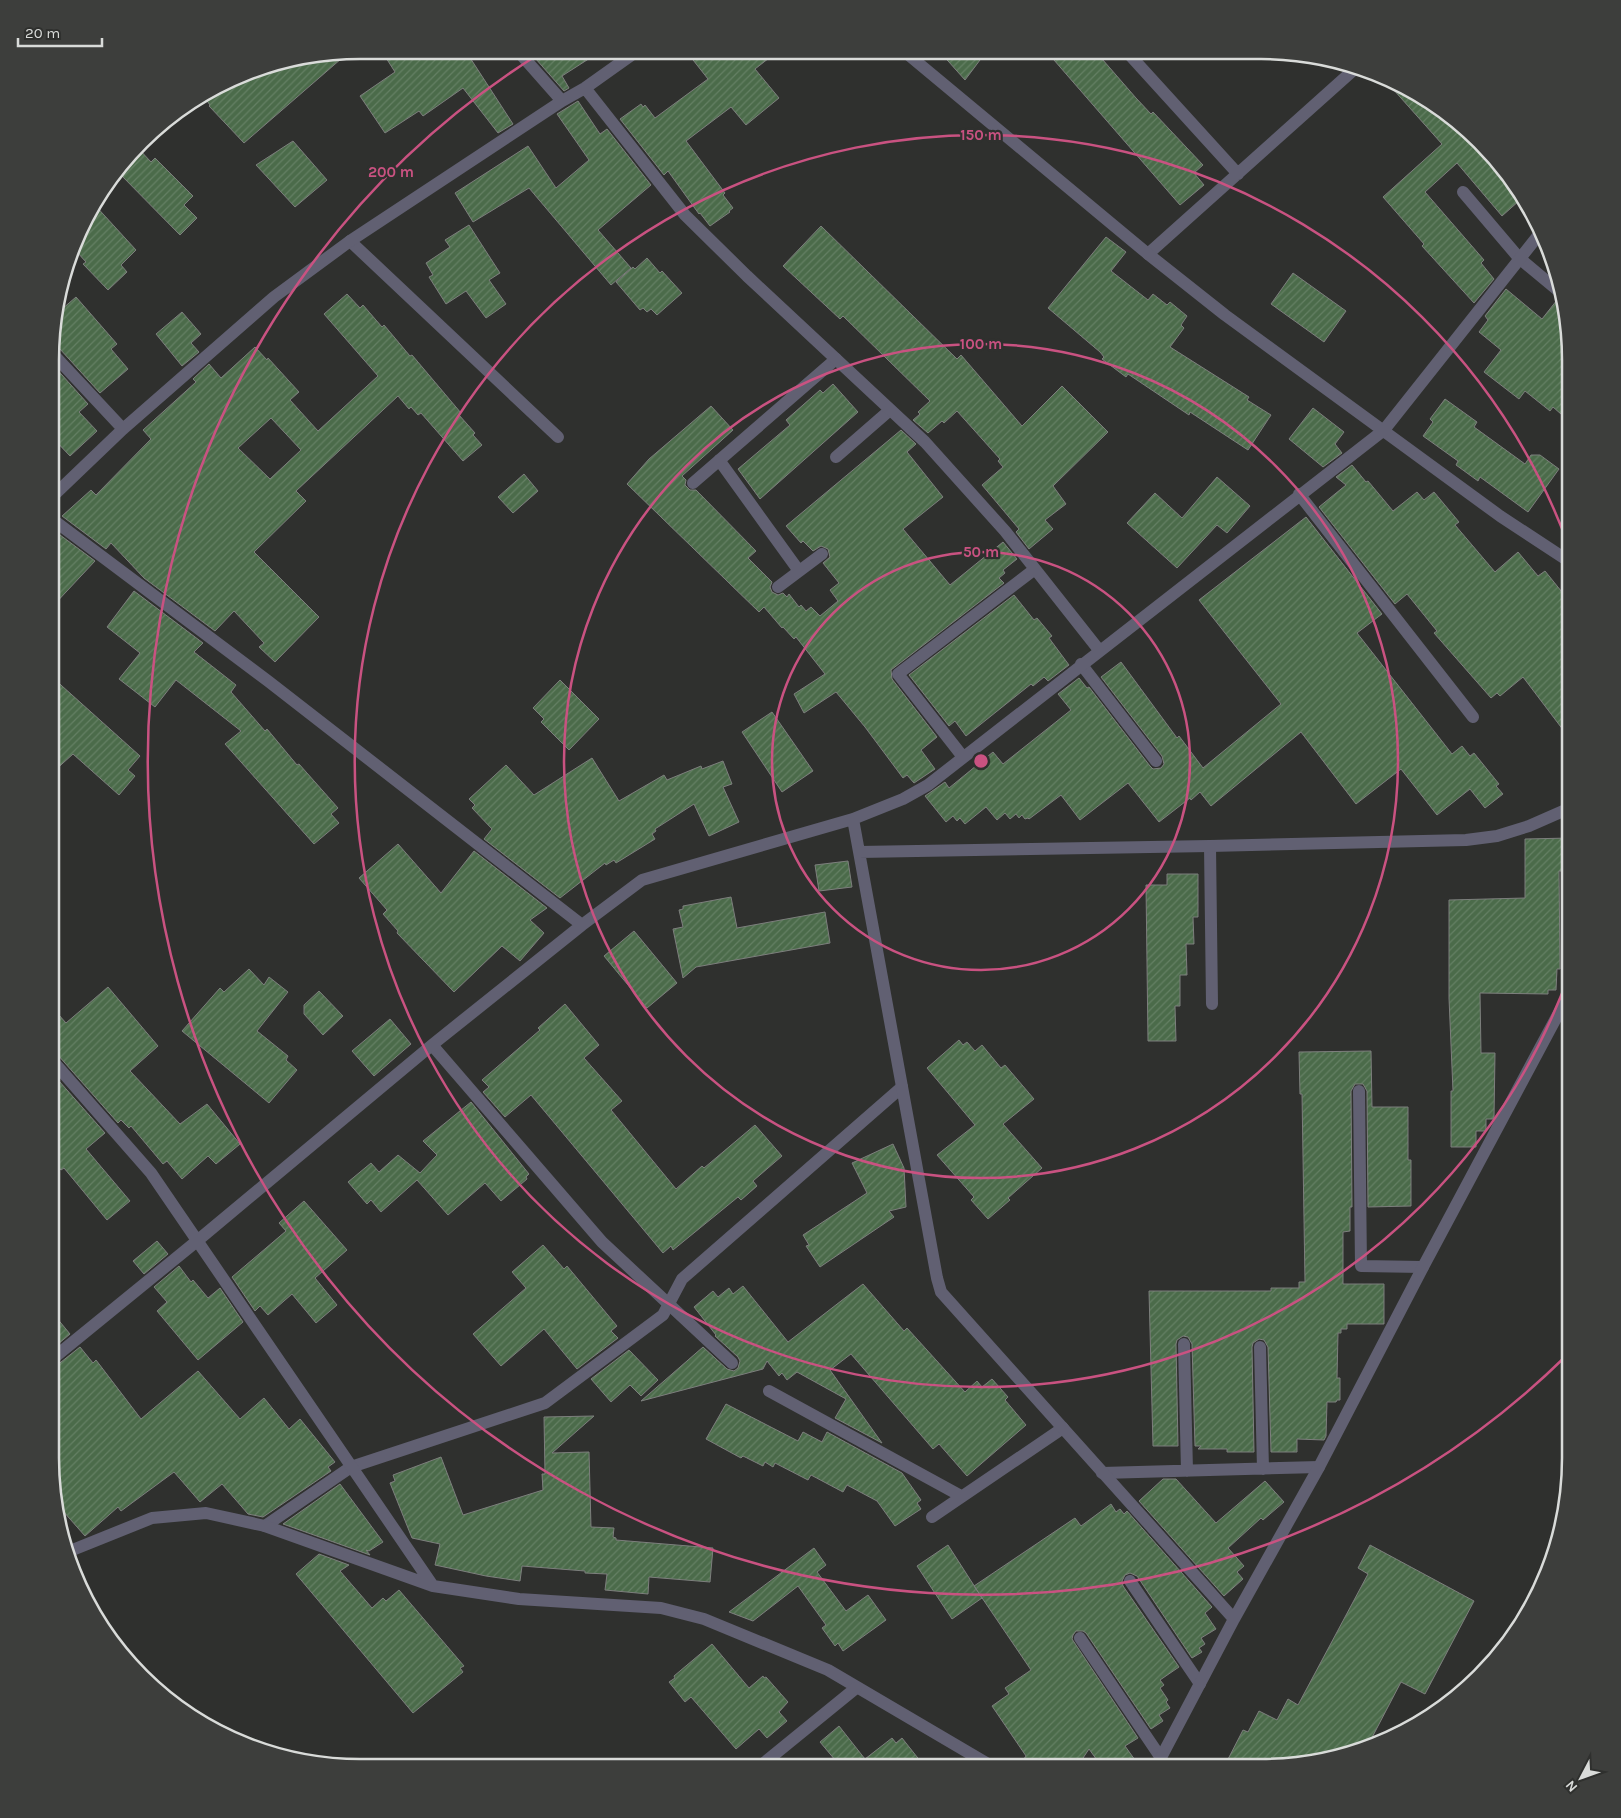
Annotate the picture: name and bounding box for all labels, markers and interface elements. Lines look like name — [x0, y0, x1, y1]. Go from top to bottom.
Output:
scale bar — [18, 15, 101, 47]
text: 20 m — [25, 24, 60, 42]
text: 150 m — [960, 126, 1002, 144]
text: 200 m — [368, 163, 414, 181]
text: 100 m — [960, 335, 1002, 353]
text: 50 m — [963, 543, 999, 561]
centre of rings — [972, 752, 990, 770]
north arrow — [1556, 1753, 1606, 1803]
text: N — [1562, 1777, 1581, 1796]

